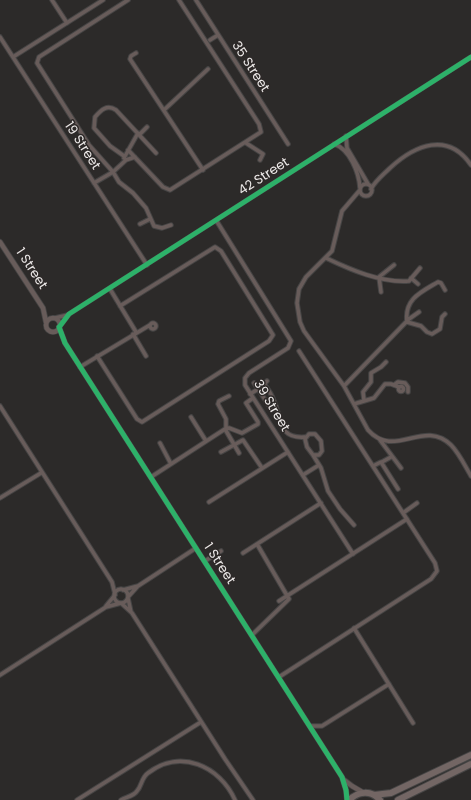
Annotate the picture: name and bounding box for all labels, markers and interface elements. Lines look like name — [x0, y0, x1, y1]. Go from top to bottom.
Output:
street label: 35 Street — [228, 39, 272, 95]
street label: 19 Street — [61, 119, 103, 173]
street label: 42 Street — [236, 155, 292, 199]
street label: 1 Street — [12, 246, 50, 292]
street label: 39 Street — [250, 377, 292, 435]
street label: 1 Street — [200, 541, 238, 587]

